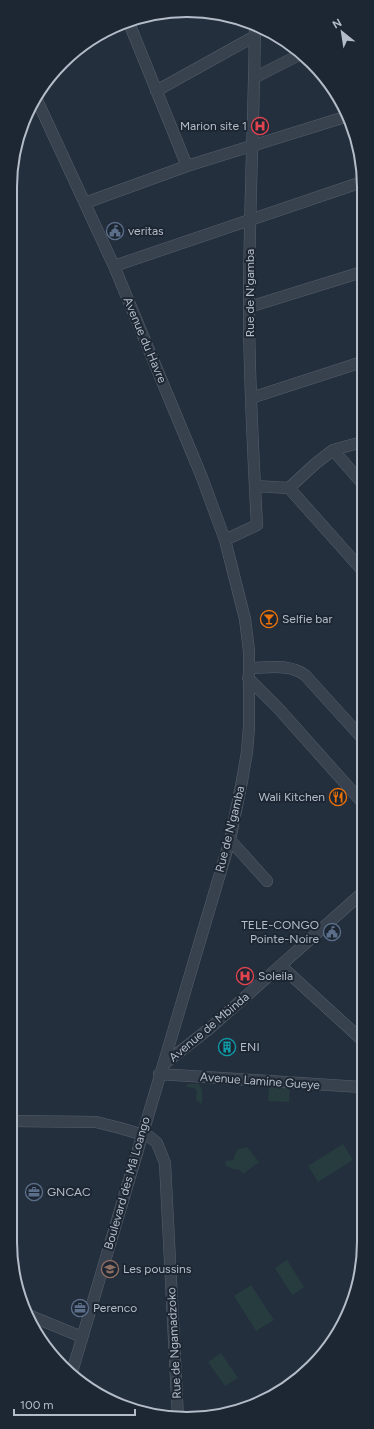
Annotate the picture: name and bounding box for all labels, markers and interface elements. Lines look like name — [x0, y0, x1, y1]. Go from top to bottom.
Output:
north arrow — [322, 12, 362, 52]
text: N — [330, 16, 344, 32]
hospital icon: Marion site 1 — [250, 116, 270, 136]
place label: Marion site 1 — [180, 119, 247, 133]
public building icon: veritas — [105, 221, 125, 241]
place label: veritas — [128, 224, 164, 238]
street label: Rue de N'gamba — [243, 249, 257, 337]
street label: Avenue du Havre — [121, 295, 170, 386]
bar icon: Selfie bar — [259, 609, 279, 629]
place label: Selfie bar — [282, 612, 333, 626]
street label: Rue de N'gamba — [213, 784, 247, 874]
restaurant icon: Wali Kitchen — [328, 787, 348, 807]
place label: Wali Kitchen — [258, 790, 325, 804]
place label: TELE-CONGO Pointe-Noire — [241, 918, 319, 946]
public building icon: TELE-CONGO Pointe-Noire — [322, 922, 342, 942]
hospital icon: Soleila — [235, 966, 255, 986]
place label: Soleila — [258, 969, 293, 983]
street label: Avenue de Mbinda — [166, 990, 252, 1064]
building icon: ENI — [217, 1037, 237, 1057]
place label: ENI — [240, 1040, 260, 1054]
street label: Avenue Lamine Gueye — [200, 1070, 321, 1092]
street label: Boulevard des Mâ Loango — [101, 1115, 153, 1251]
office icon: GNCAC — [24, 1182, 44, 1202]
place label: GNCAC — [47, 1185, 91, 1199]
school or university icon: Les poussins — [100, 1259, 120, 1279]
place label: Les poussins — [123, 1262, 192, 1276]
street label: Rue de Ngamadzoko — [164, 1287, 184, 1399]
office icon: Perenco — [70, 1298, 90, 1318]
place label: Perenco — [93, 1301, 137, 1315]
scale bar — [14, 1391, 135, 1417]
text: 100 m — [20, 1398, 54, 1412]

